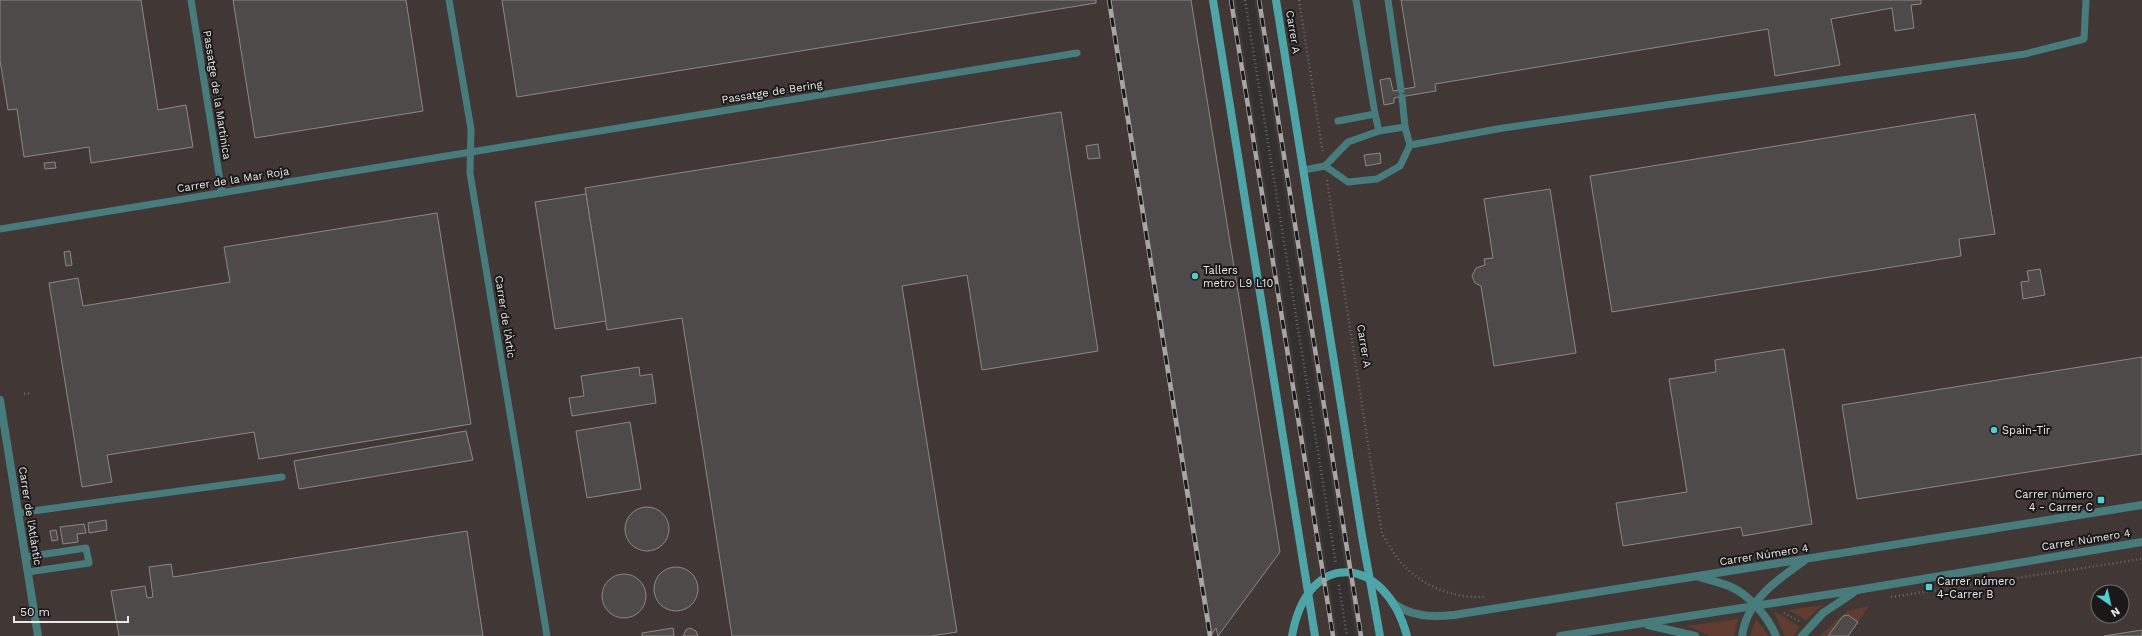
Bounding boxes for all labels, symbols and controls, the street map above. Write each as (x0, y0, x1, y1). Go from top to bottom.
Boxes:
street label: Carrer A (1283, 9, 1303, 55)
street label: Passatge de la Martinica (200, 30, 234, 160)
street label: Passatge de Bering (721, 78, 823, 106)
street label: Carrer de la Mar Roja (176, 165, 290, 195)
place label: Tallers metro L9 L10 (1203, 264, 1273, 290)
marker: Tallers metro L9 L10 (1190, 271, 1200, 281)
street label: Carrer de l'Àrtic (492, 275, 519, 359)
street label: Carrer A (1354, 323, 1374, 369)
place label: Spain-Tir (2002, 424, 2051, 437)
marker: Spain-Tir (1989, 425, 1999, 435)
street label: Carrer de l'Atlàntic (16, 466, 44, 566)
place label: Carrer número 4 - Carrer C (2015, 488, 2093, 514)
marker: Carrer número 4 - Carrer C (2096, 495, 2106, 505)
street label: Carrer Número 4 (2041, 527, 2132, 553)
street label: Carrer Número 4 (1719, 542, 1810, 568)
place label: Carrer número 4-Carrer B (1937, 575, 2015, 601)
marker: Carrer número 4-Carrer B (1924, 582, 1934, 592)
north arrow (2090, 584, 2130, 624)
scale bar (14, 598, 128, 624)
text: N (2108, 604, 2122, 620)
text: 50 m (20, 605, 50, 619)

